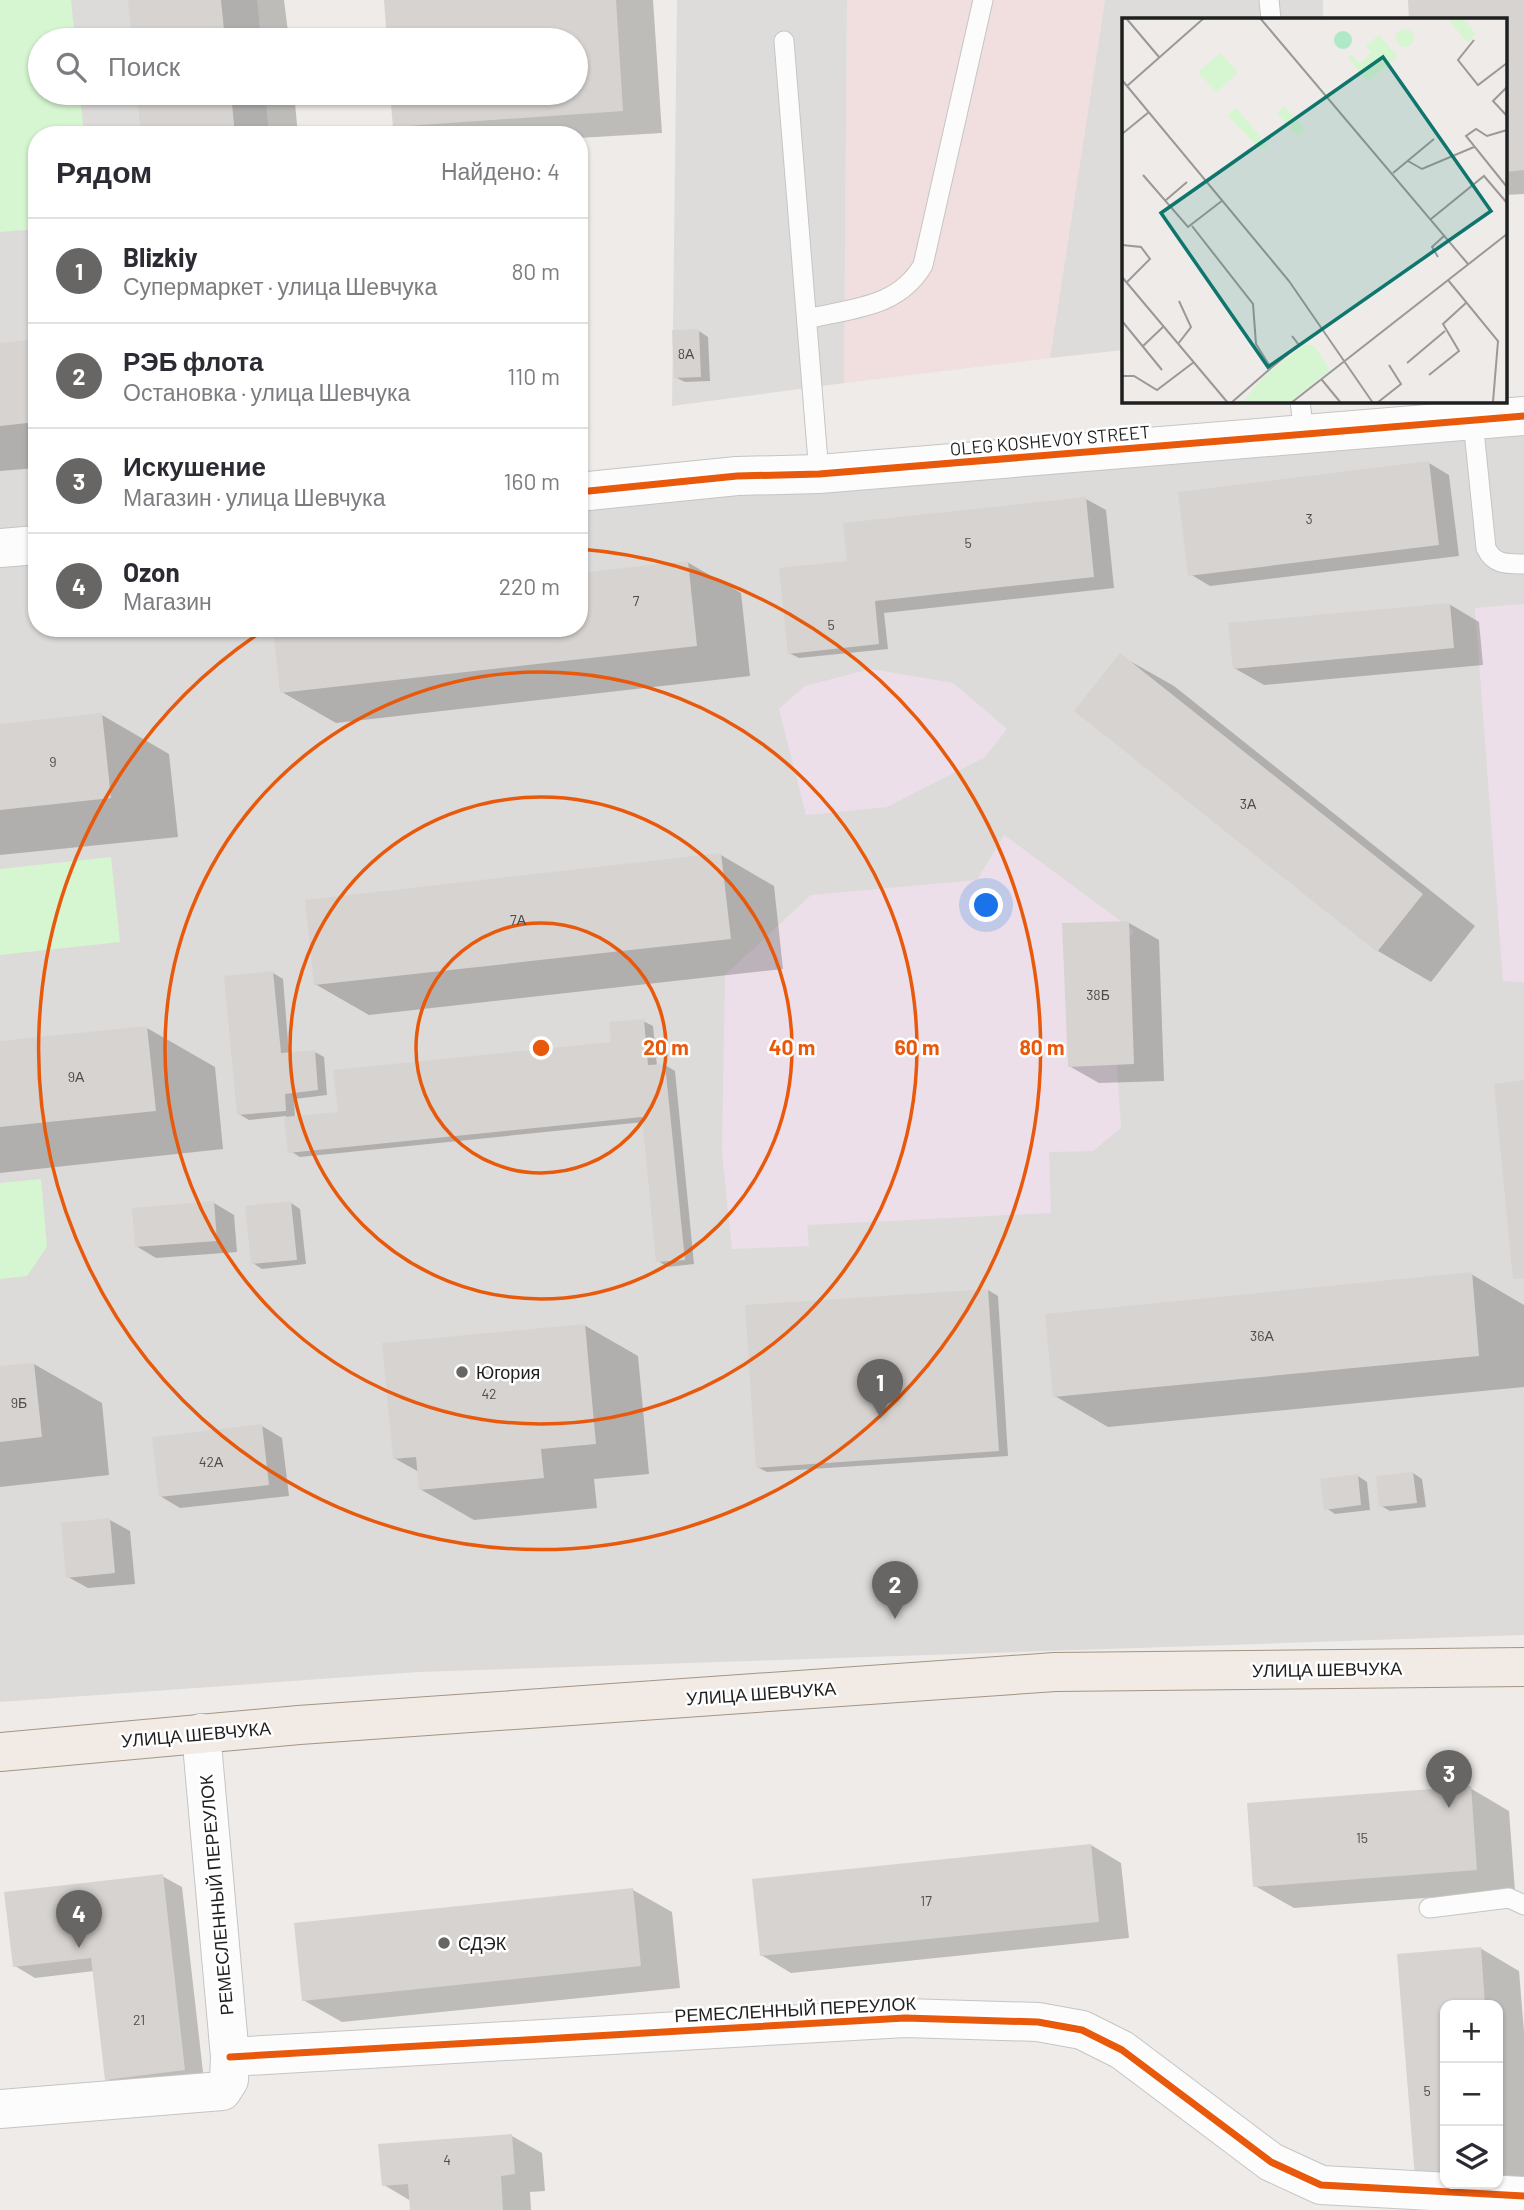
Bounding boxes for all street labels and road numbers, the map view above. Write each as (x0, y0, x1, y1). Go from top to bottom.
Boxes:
street label: OLEG KOSHEVOY STREET (949, 420, 1151, 460)
street label: УЛИЦА ШЕВЧУКА (1252, 1657, 1402, 1681)
street label: УЛИЦА ШЕВЧУКА (685, 1677, 837, 1709)
street label: УЛИЦА ШЕВЧУКА (120, 1716, 272, 1752)
street label: РЕМЕСЛЕННЫЙ ПЕРЕУЛОК (194, 1773, 237, 2016)
street label: РЕМЕСЛЕННЫЙ ПЕРЕУЛОК (674, 1992, 917, 2026)

